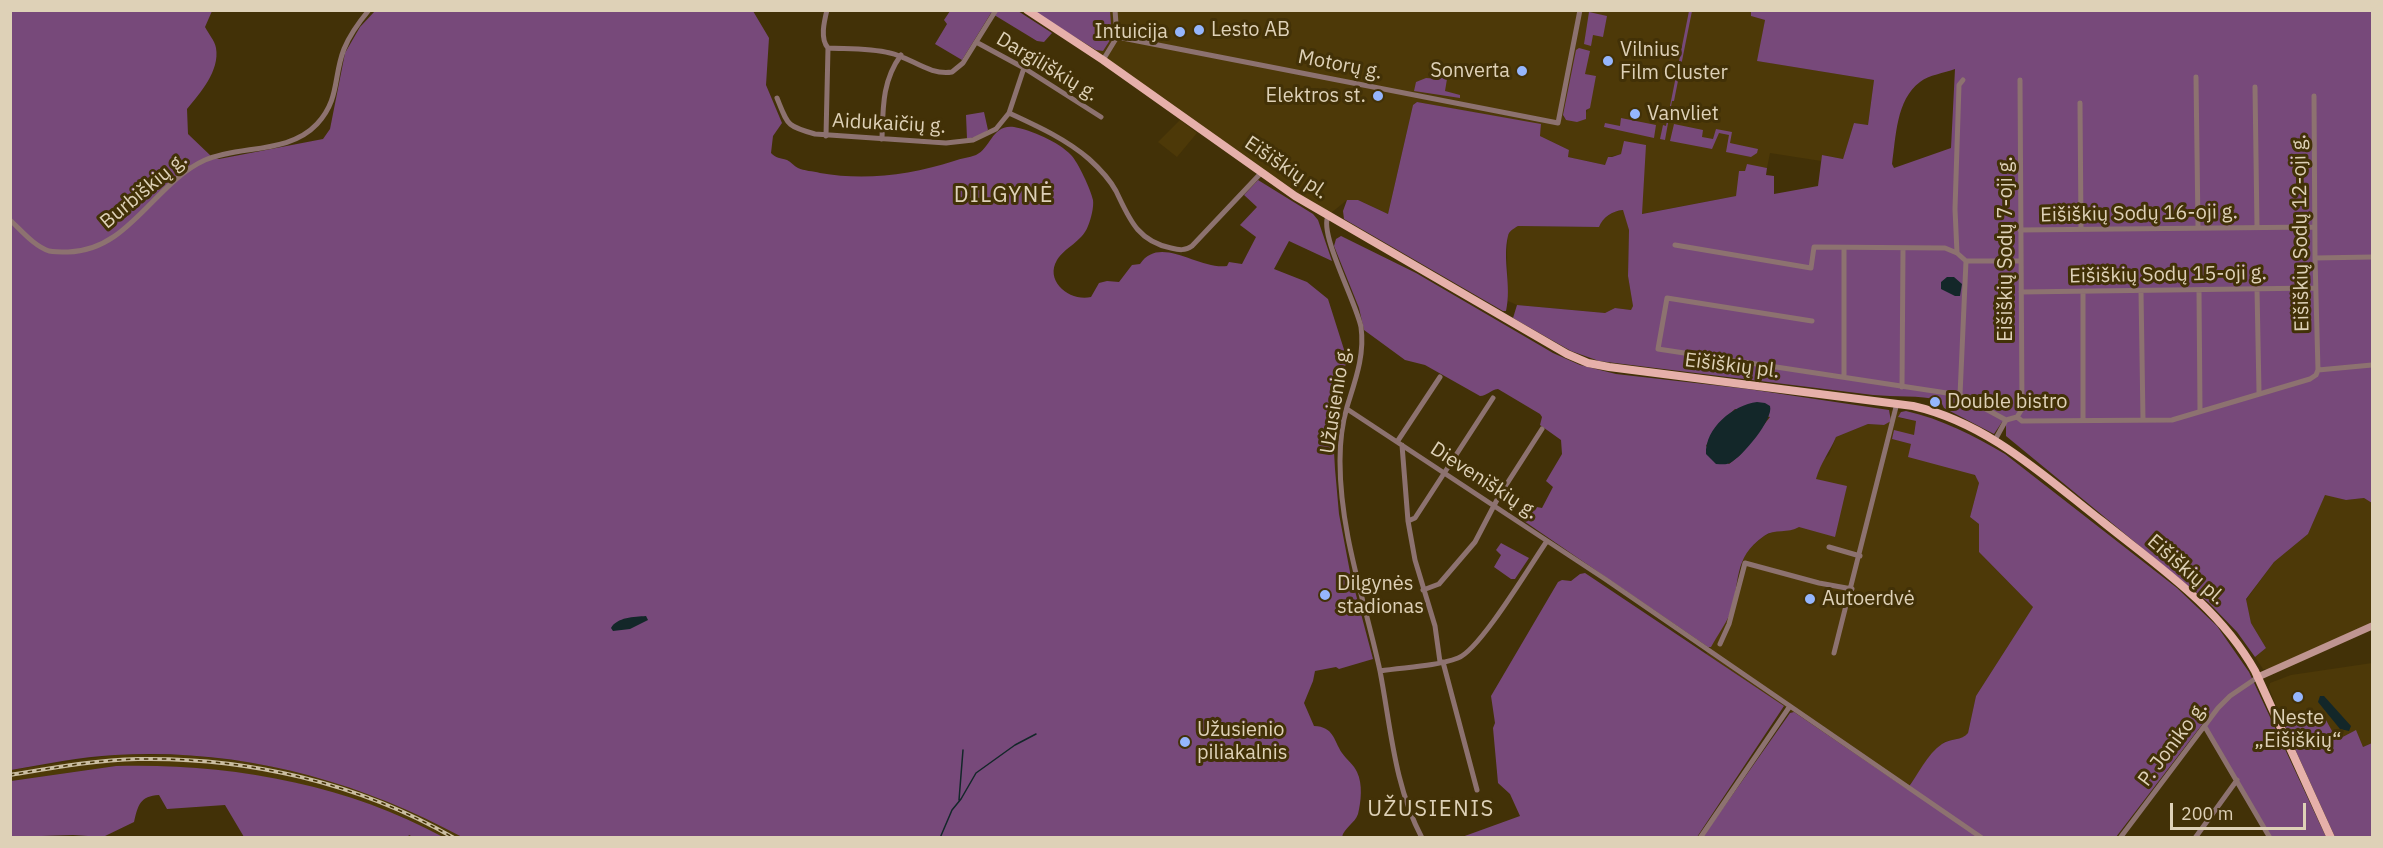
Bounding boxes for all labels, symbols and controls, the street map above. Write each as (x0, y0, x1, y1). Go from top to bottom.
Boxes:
place label: Lesto AB (1211, 18, 1290, 42)
place label: Intuicija (1095, 20, 1168, 44)
marker: Lesto AB (1192, 23, 1206, 37)
marker: Intuicija (1173, 25, 1187, 39)
street label: Dargiliškių g. (992, 27, 1102, 107)
place label: Vilnius Film Cluster (1620, 38, 1728, 85)
street label: Motorų g. (1296, 45, 1384, 85)
marker: Vilnius Film Cluster (1601, 54, 1615, 68)
place label: Sonverta (1430, 59, 1510, 83)
marker: Sonverta (1515, 64, 1529, 78)
place label: Elektros st. (1266, 84, 1366, 108)
marker: Elektros st. (1371, 89, 1385, 103)
place label: Vanvliet (1647, 102, 1719, 126)
marker: Vanvliet (1628, 107, 1642, 121)
street label: Aidukaičių g. (831, 109, 947, 139)
street label: Eišiškių pl. (1240, 131, 1332, 205)
street label: Eišiškių Sodų 12-oji g. (2287, 134, 2315, 332)
street label: Burbiškių g. (96, 148, 192, 234)
street label: Eišiškių Sodų 7-oji g. (1994, 156, 2018, 342)
district label: DILGYNĖ (954, 183, 1054, 209)
street label: Eišiškių Sodų 16-oji g. (2040, 200, 2238, 228)
street label: Eišiškių Sodų 15-oji g. (2069, 261, 2267, 289)
street label: Užusienio g. (1316, 345, 1356, 455)
street label: Eišiškių pl. (1683, 348, 1781, 384)
place label: Double bistro (1947, 390, 2067, 414)
marker: Double bistro (1928, 395, 1942, 409)
street label: Dieveniškių g. (1426, 437, 1542, 525)
street label: Eišiškių pl. (2142, 530, 2230, 610)
place label: Dilgynės stadionas (1337, 572, 1424, 619)
place label: Autoerdvė (1822, 587, 1915, 611)
marker: Dilgynės stadionas (1318, 588, 1332, 602)
marker: Autoerdvė (1803, 592, 1817, 606)
marker: Neste „Eišiškių“ (2291, 690, 2305, 704)
street label: P. Joniko g. (2133, 697, 2213, 791)
place label: Neste „Eišiškių“ (2254, 706, 2342, 753)
place label: Užusienio piliakalnis (1197, 718, 1287, 765)
marker: Užusienio piliakalnis (1178, 735, 1192, 749)
scale bar (2173, 791, 2310, 829)
district label: UŽUSIENIS (1367, 797, 1495, 823)
text: 200 m (2181, 802, 2233, 825)

